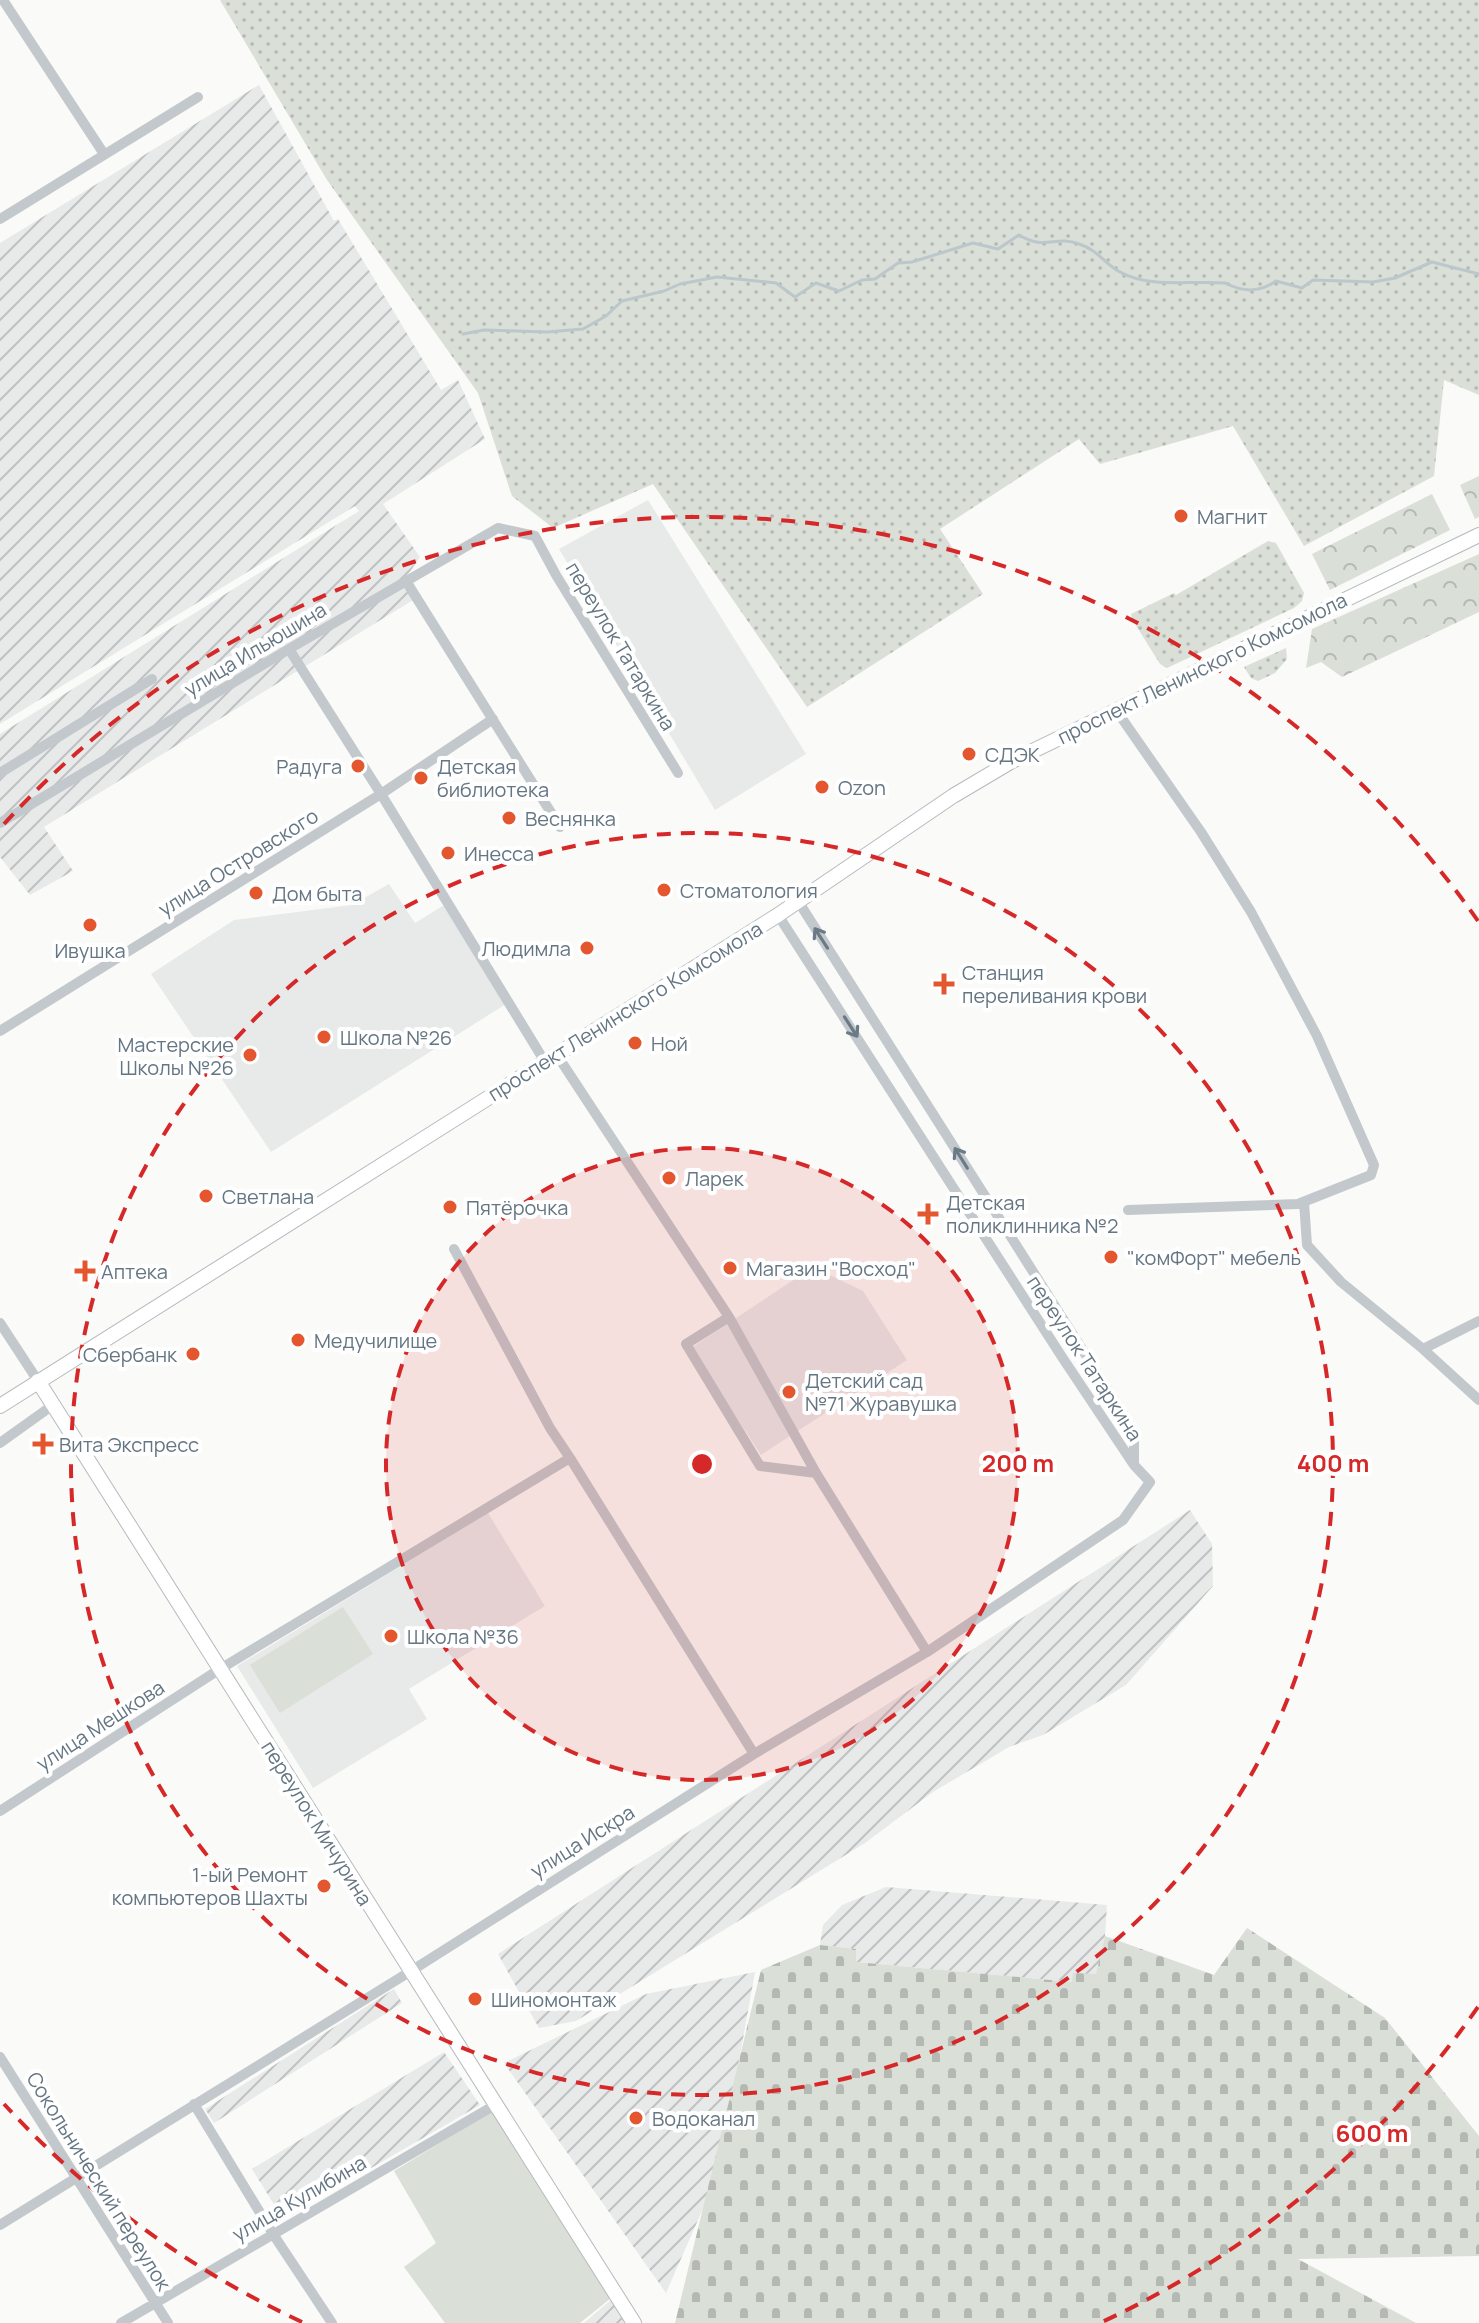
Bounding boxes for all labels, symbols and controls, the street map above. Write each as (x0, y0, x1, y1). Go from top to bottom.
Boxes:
place label: Магнит (1197, 503, 1268, 530)
marker: Магнит (1172, 507, 1190, 525)
street label: переулок Татаркина (560, 557, 682, 735)
street label: проспект Ленинского Комсомола (1053, 586, 1351, 750)
street label: улица Ильюшина (179, 596, 331, 702)
place label: СДЭК (985, 741, 1040, 768)
marker: СДЭК (960, 745, 978, 763)
place label: Радуга (276, 753, 342, 780)
place label: Детская библиотека (437, 753, 549, 803)
marker: Радуга (349, 757, 367, 775)
marker: Детская библиотека (412, 769, 430, 787)
place label: Ozon (838, 774, 886, 801)
marker: Ozon (813, 778, 831, 796)
street label: улица Островского (153, 802, 323, 922)
place label: Веснянка (525, 805, 616, 832)
marker: Веснянка (500, 809, 518, 827)
place label: Инесса (464, 840, 534, 867)
marker: Инесса (439, 844, 457, 862)
place label: Стоматология (680, 877, 818, 904)
place label: Дом быта (272, 880, 362, 907)
marker: Стоматология (655, 881, 673, 899)
marker: Дом быта (247, 884, 265, 902)
street label: проспект Ленинского Комсомола (483, 915, 767, 1107)
marker: Ивушка (81, 916, 99, 934)
one-way arrow (813, 928, 830, 950)
place label: Людимла (481, 935, 571, 962)
place label: Ивушка (54, 937, 126, 964)
marker: Людимла (578, 939, 596, 957)
place label: Станция переливания крови (962, 959, 1147, 1009)
marker: Станция переливания крови (933, 973, 955, 995)
one-way arrow (843, 1015, 859, 1038)
place label: Школа №26 (340, 1024, 452, 1051)
marker: Школа №26 (315, 1028, 333, 1046)
place label: Ной (651, 1030, 688, 1057)
place label: Мастерские Школы №26 (118, 1031, 234, 1081)
marker: Ной (626, 1034, 644, 1052)
marker: Мастерские Школы №26 (241, 1046, 259, 1064)
one-way arrow (952, 1147, 968, 1170)
place label: Ларек (685, 1165, 745, 1192)
marker: Ларек (660, 1169, 678, 1187)
place label: Светлана (222, 1183, 314, 1210)
marker: Светлана (197, 1187, 215, 1205)
place label: Детская поликлинника №2 (946, 1189, 1118, 1239)
place label: Пятёрочка (466, 1194, 568, 1221)
marker: Пятёрочка (441, 1198, 459, 1216)
marker: Детская поликлинника №2 (917, 1203, 939, 1225)
place label: "комФорт" мебель (1127, 1244, 1301, 1271)
marker: "комФорт" мебель (1102, 1248, 1120, 1266)
place label: Магазин "Восход" (746, 1255, 916, 1282)
place label: Аптека (101, 1258, 168, 1285)
marker: Магазин "Восход" (721, 1259, 739, 1277)
marker: Аптека (76, 1262, 94, 1280)
street label: переулок Татаркина (1021, 1270, 1149, 1446)
place label: Медучилище (314, 1327, 437, 1354)
marker: Медучилище (289, 1331, 307, 1349)
place label: Сбербанк (83, 1341, 178, 1368)
marker: Сбербанк (184, 1345, 202, 1363)
place label: Детский сад №71 Журавушка (805, 1367, 957, 1417)
marker: Детский сад №71 Журавушка (780, 1383, 798, 1401)
place label: Вита Экспресс (59, 1431, 199, 1458)
marker: Вита Экспресс (34, 1435, 52, 1453)
text: 200 m (982, 1446, 1054, 1479)
text: 400 m (1297, 1446, 1369, 1479)
centre of rings (688, 1450, 716, 1478)
place label: Школа №36 (407, 1623, 519, 1650)
marker: Школа №36 (382, 1627, 400, 1645)
street label: улица Мешкова (31, 1673, 169, 1777)
street label: переулок Мичурина (255, 1735, 379, 1911)
street label: улица Искра (525, 1798, 639, 1884)
place label: 1-ый Ремонт компьютеров Шахты (112, 1861, 308, 1911)
marker: 1-ый Ремонт компьютеров Шахты (315, 1877, 333, 1895)
place label: Шиномонтаж (491, 1986, 616, 2013)
marker: Шиномонтаж (466, 1990, 484, 2008)
street label: Сокольнический переулок (21, 2067, 178, 2296)
place label: Водоканал (652, 2105, 755, 2132)
marker: Водоканал (627, 2109, 645, 2127)
text: 600 m (1336, 2116, 1408, 2149)
street label: улица Кулибина (227, 2149, 371, 2247)

